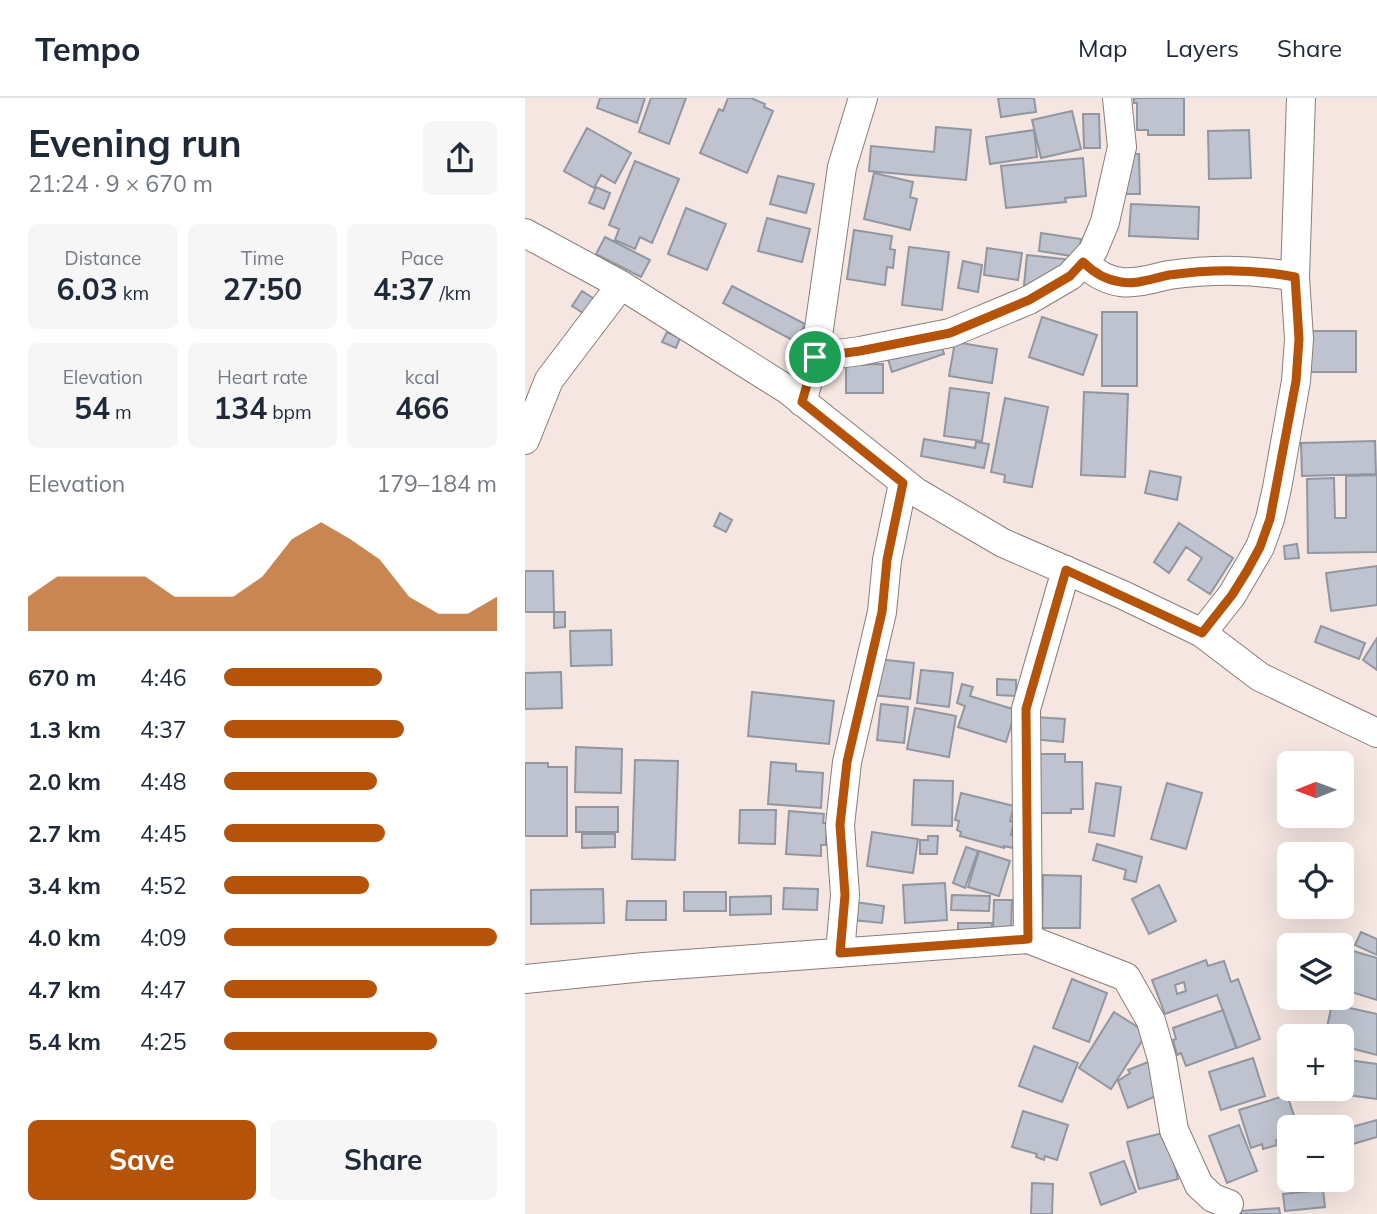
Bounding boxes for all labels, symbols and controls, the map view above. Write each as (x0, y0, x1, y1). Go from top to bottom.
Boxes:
text: Tempo (35, 28, 141, 69)
text: Map (1078, 33, 1127, 63)
text: Layers (1165, 33, 1239, 63)
text: Share (1277, 33, 1342, 63)
text: Evening run (28, 119, 242, 167)
button: share (423, 121, 497, 195)
text: 21:24 · 9 × 670 m (28, 169, 213, 198)
text: Distance (64, 246, 141, 270)
text: Time (241, 246, 284, 270)
text: Pace (401, 246, 444, 270)
text: 6.03 (56, 270, 118, 308)
text: 27:50 (223, 270, 302, 308)
text: 4:37 (373, 270, 434, 308)
text: km (118, 281, 149, 305)
text: /km (434, 281, 471, 305)
pin (785, 327, 845, 387)
icon: arrive (796, 338, 834, 376)
text: Elevation (63, 365, 143, 389)
text: Heart rate (217, 365, 308, 389)
text: kcal (405, 365, 440, 389)
text: 54 (74, 389, 110, 427)
text: 134 (213, 389, 267, 427)
text: 466 (395, 389, 449, 427)
text: m (110, 400, 132, 424)
text: bpm (267, 400, 312, 424)
text: Elevation (28, 469, 125, 498)
text: 179–184 m (376, 469, 497, 498)
text: 670 m (28, 663, 96, 692)
text: 4:46 (140, 663, 187, 692)
text: 1.3 km (28, 715, 101, 744)
text: 4:37 (140, 715, 187, 744)
north arrow (1277, 751, 1355, 828)
map controls (1277, 751, 1354, 1192)
text: 2.0 km (28, 767, 101, 796)
text: 4:48 (140, 767, 187, 796)
text: 2.7 km (28, 819, 101, 848)
text: 4:45 (140, 819, 187, 848)
button: locate (1277, 842, 1354, 919)
text: 3.4 km (28, 871, 101, 900)
text: 4:52 (140, 871, 187, 900)
text: 4.0 km (28, 923, 101, 952)
text: 4:09 (140, 923, 187, 952)
button: layers (1277, 933, 1354, 1010)
text: 4.7 km (28, 975, 101, 1004)
text: 4:47 (140, 975, 187, 1004)
button: + (1277, 1024, 1354, 1101)
text: 5.4 km (28, 1027, 101, 1056)
text: 4:25 (140, 1027, 187, 1056)
button: − (1277, 1115, 1354, 1192)
button: Save (28, 1120, 256, 1200)
button: Share (270, 1120, 497, 1200)

